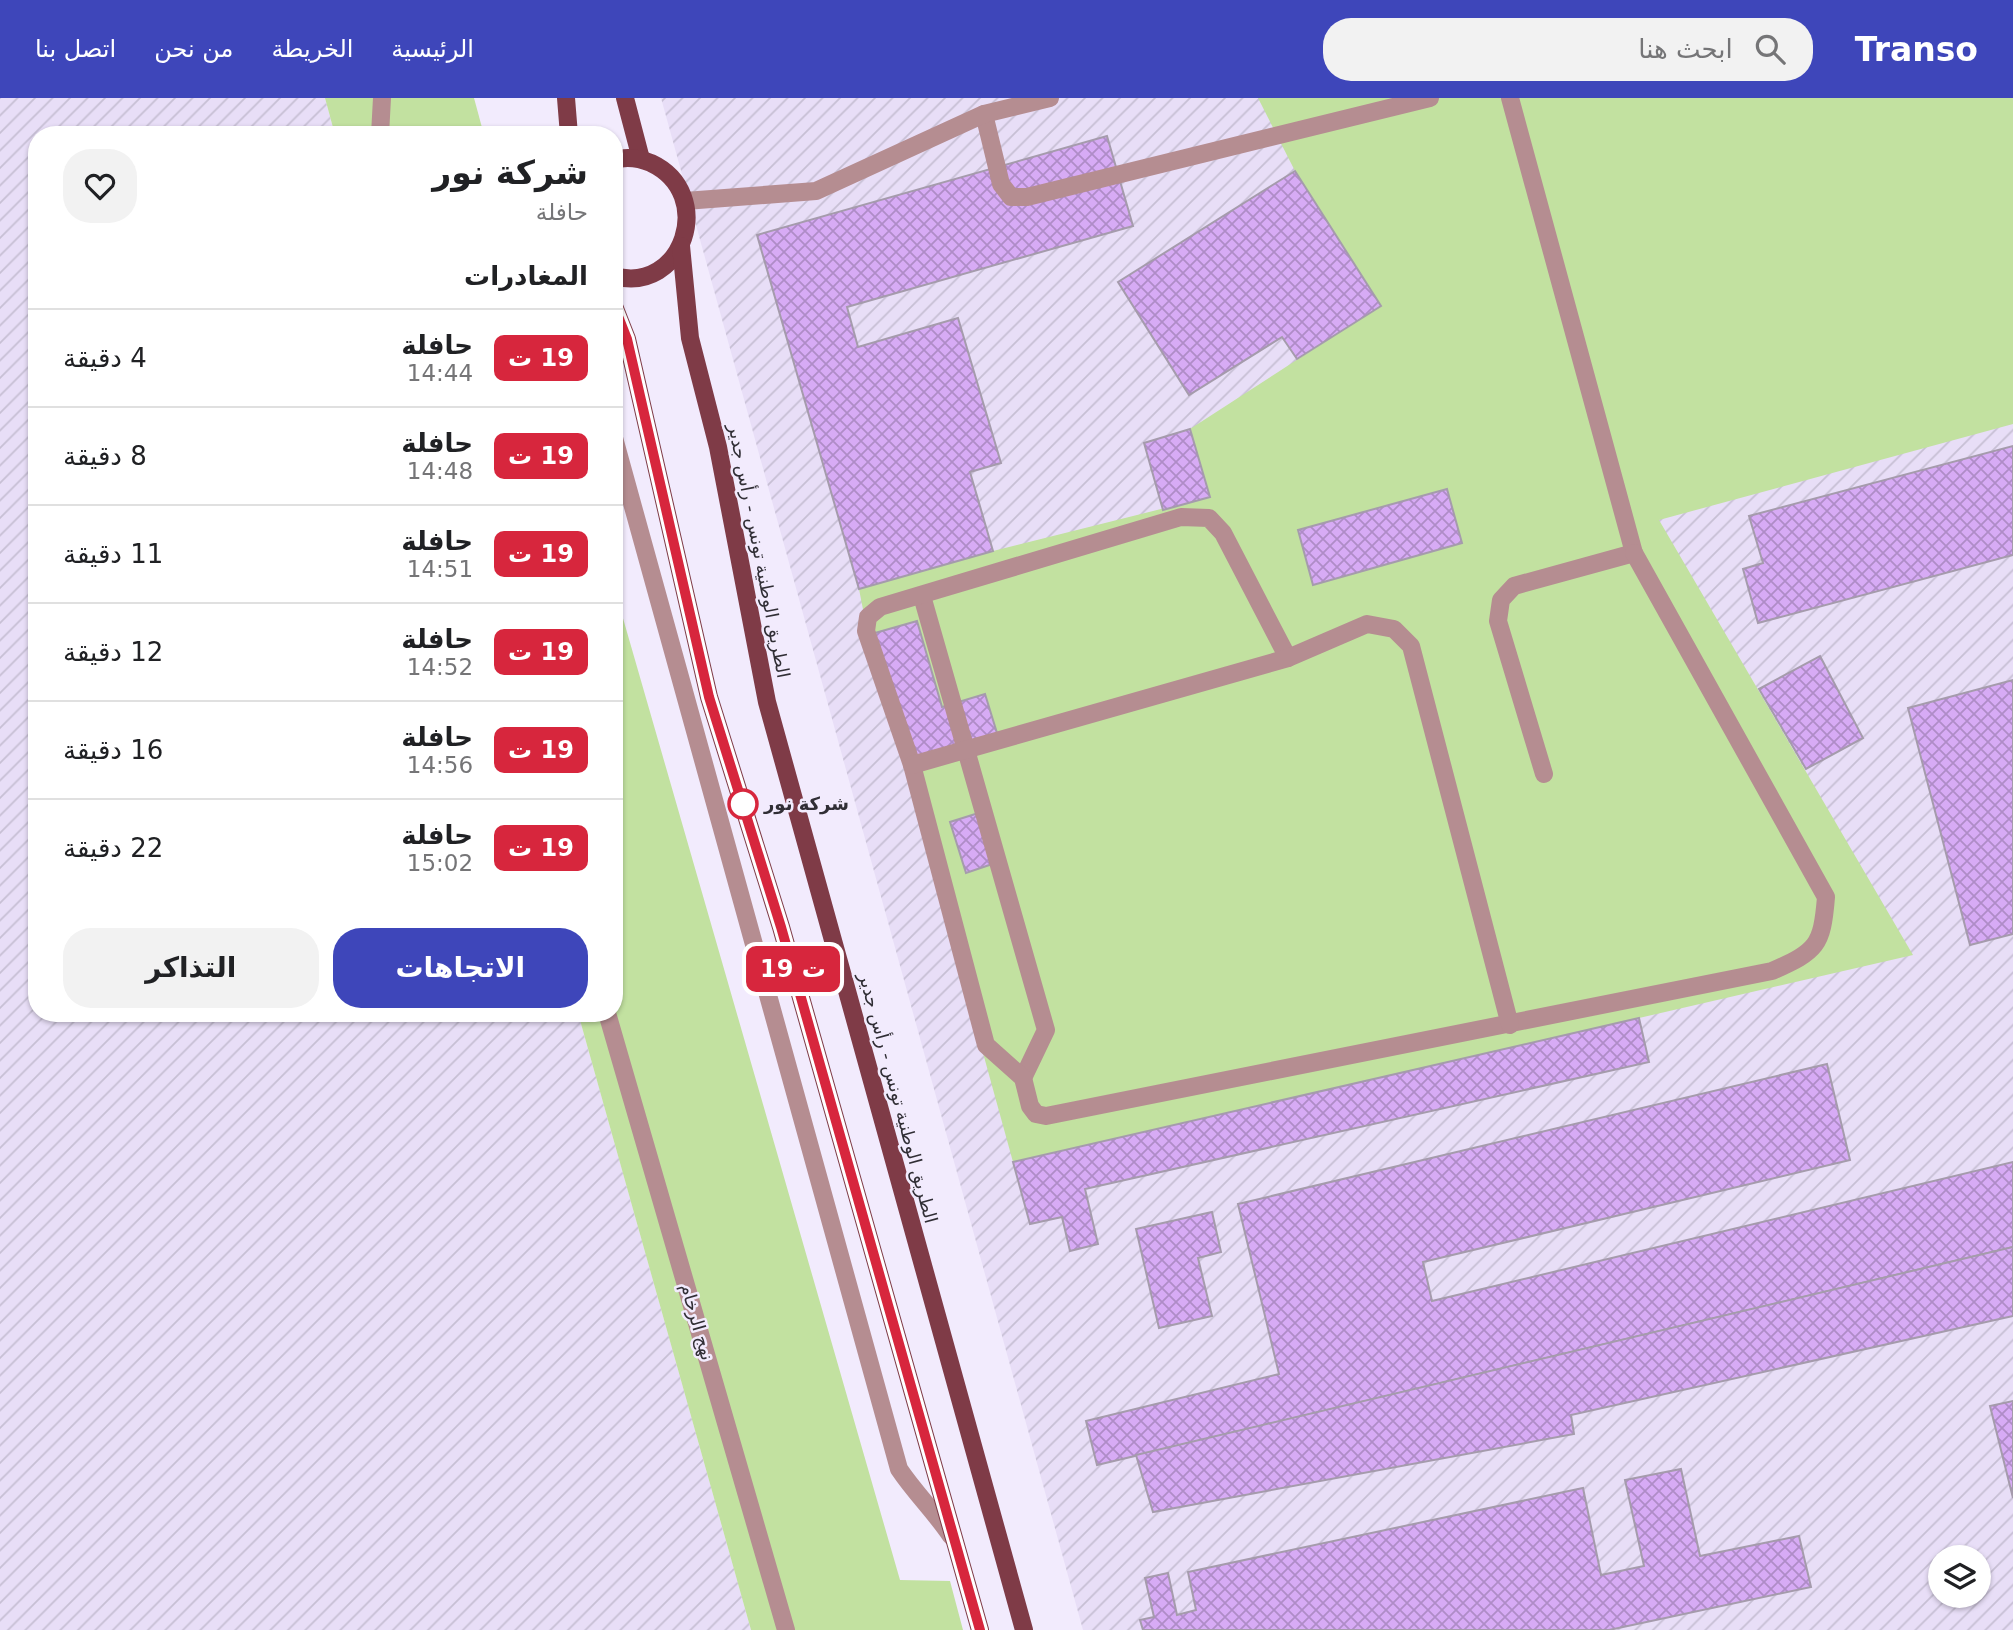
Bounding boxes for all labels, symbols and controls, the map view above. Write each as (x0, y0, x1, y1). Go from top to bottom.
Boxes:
search box (1323, 18, 1813, 81)
icon: search (1751, 30, 1789, 68)
text: Transo (1855, 30, 1978, 69)
text: ابحث هنا (1638, 34, 1733, 64)
text: اتصل بنا (35, 35, 116, 63)
text: من نحن (154, 35, 233, 63)
text: الخريطة (271, 35, 353, 63)
text: الرئيسية (391, 35, 474, 63)
button: heart (63, 149, 137, 223)
text: شركة نور (432, 153, 588, 192)
text: حافلة (536, 199, 588, 225)
text: المغادرات (464, 261, 588, 291)
text: حافلة (401, 330, 473, 360)
text: 4 دقيقة (63, 343, 147, 373)
text: 19 ت (508, 344, 574, 372)
text: 14:44 (407, 360, 473, 386)
street label: الطريق الوطنية تونس - رأس جدير (723, 421, 795, 680)
text: حافلة (401, 428, 473, 458)
text: 8 دقيقة (63, 441, 147, 471)
text: 19 ت (508, 442, 574, 470)
text: 14:48 (407, 458, 473, 484)
text: حافلة (401, 526, 473, 556)
text: 11 دقيقة (63, 539, 163, 569)
text: 19 ت (508, 540, 574, 568)
text: 14:51 (407, 556, 473, 582)
text: حافلة (401, 624, 473, 654)
text: 12 دقيقة (63, 637, 163, 667)
text: 19 ت (508, 638, 574, 666)
text: 14:52 (407, 654, 473, 680)
text: حافلة (401, 722, 473, 752)
text: 16 دقيقة (63, 735, 163, 765)
text: 19 ت (508, 736, 574, 764)
text: 14:56 (407, 752, 473, 778)
marker: شركة نور (728, 789, 758, 819)
place label: شركة نور (763, 793, 849, 815)
text: حافلة (401, 820, 473, 850)
text: 22 دقيقة (63, 833, 163, 863)
text: 19 ت (508, 834, 574, 862)
text: 15:02 (407, 850, 473, 876)
button: التذاكر (63, 928, 319, 1008)
button: الاتجاهات (333, 928, 588, 1008)
line badge: 19 ت (744, 946, 842, 992)
text: 19 ت (760, 955, 826, 983)
street label: الطريق الوطنية تونس - رأس جدير (854, 969, 943, 1226)
street label: نهج الرخام (676, 1281, 718, 1363)
map controls (1928, 1545, 1991, 1608)
button: layers (1928, 1545, 1991, 1608)

